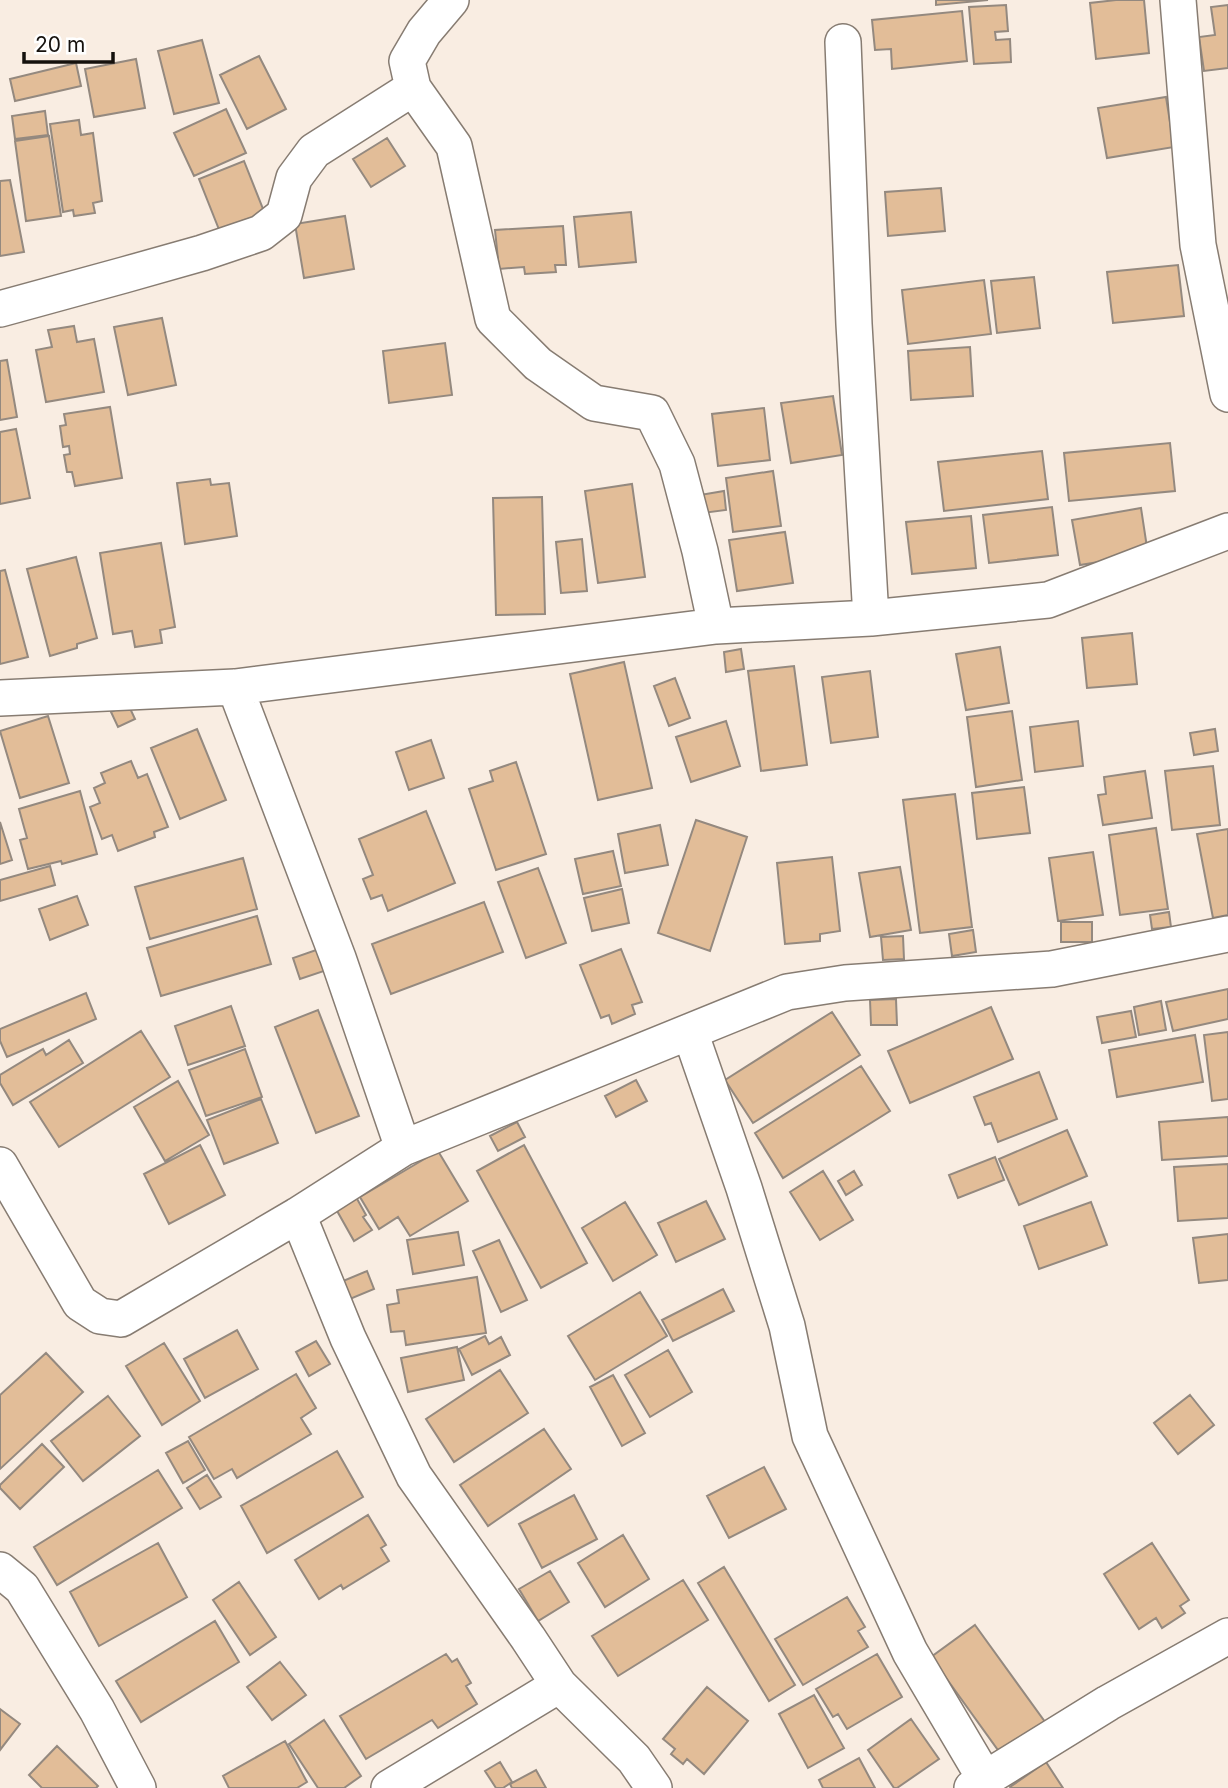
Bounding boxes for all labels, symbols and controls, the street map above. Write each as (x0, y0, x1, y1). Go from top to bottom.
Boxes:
scale bar (24, 21, 114, 65)
text: 20 m (35, 32, 85, 57)

